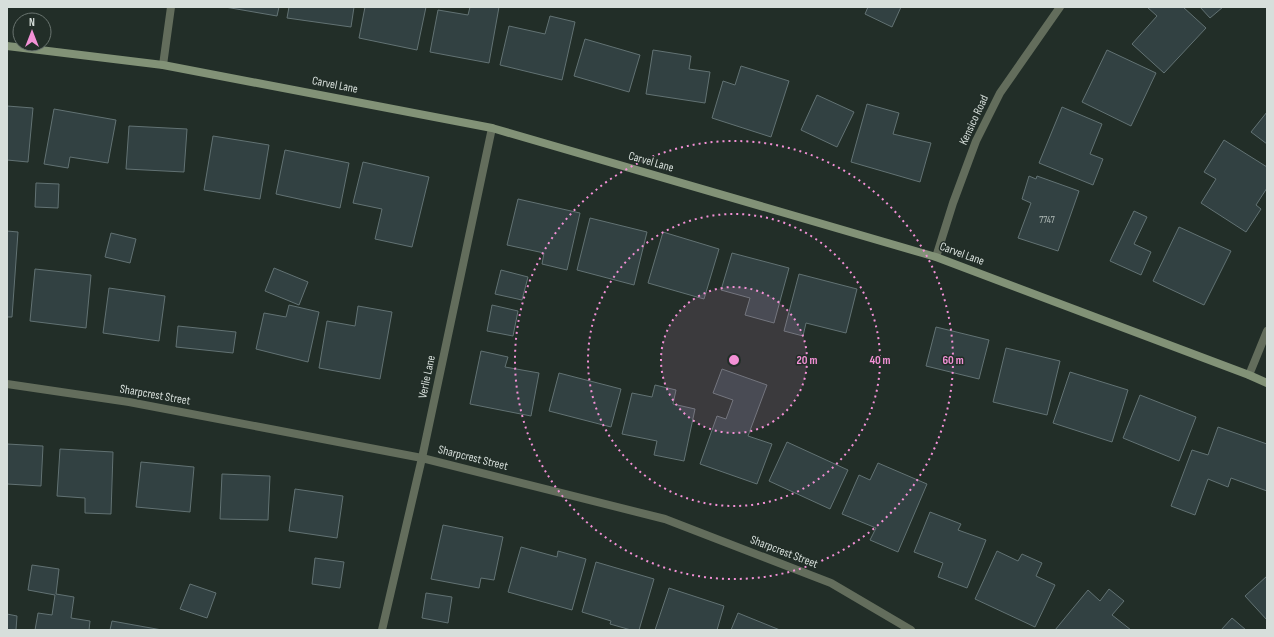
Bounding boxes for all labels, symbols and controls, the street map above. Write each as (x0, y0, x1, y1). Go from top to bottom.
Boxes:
north arrow (12, 12, 52, 52)
text: N (29, 16, 35, 29)
street label: Carvel Lane (311, 73, 359, 97)
street label: Kensico Road (956, 93, 992, 147)
street label: Carvel Lane (627, 148, 675, 176)
house number: 7747 (1039, 214, 1055, 226)
street label: Carvel Lane (938, 239, 986, 269)
centre of rings (727, 353, 741, 367)
text: 20 m (797, 353, 817, 368)
text: 40 m (869, 353, 891, 368)
text: 60 m (942, 353, 964, 368)
street label: Verlie Lane (415, 354, 439, 400)
street label: Sharpcrest Street (119, 381, 192, 409)
street label: Sharpcrest Street (437, 442, 510, 474)
street label: Sharpcrest Street (748, 532, 820, 572)

